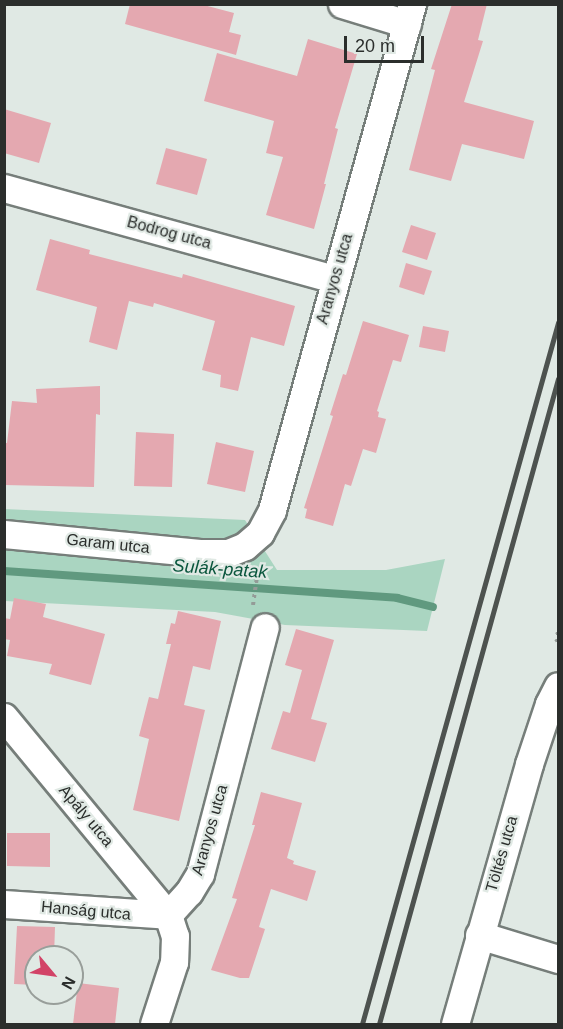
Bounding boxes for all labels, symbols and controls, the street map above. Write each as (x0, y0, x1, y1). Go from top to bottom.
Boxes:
scale bar (347, 24, 426, 62)
text: 20 m (355, 36, 395, 56)
street label: Bodrog utca (125, 213, 213, 253)
street label: Aranyos utca (313, 231, 357, 327)
street label: Garam utca (65, 530, 151, 558)
water label: Sulák-patak (172, 555, 268, 583)
street label: Apály utca (55, 781, 117, 851)
street label: Aranyos utca (188, 782, 232, 878)
street label: Töltés utca (482, 814, 522, 894)
street label: Hanság utca (40, 898, 132, 924)
north arrow (24, 945, 84, 1005)
text: N (58, 974, 79, 992)

